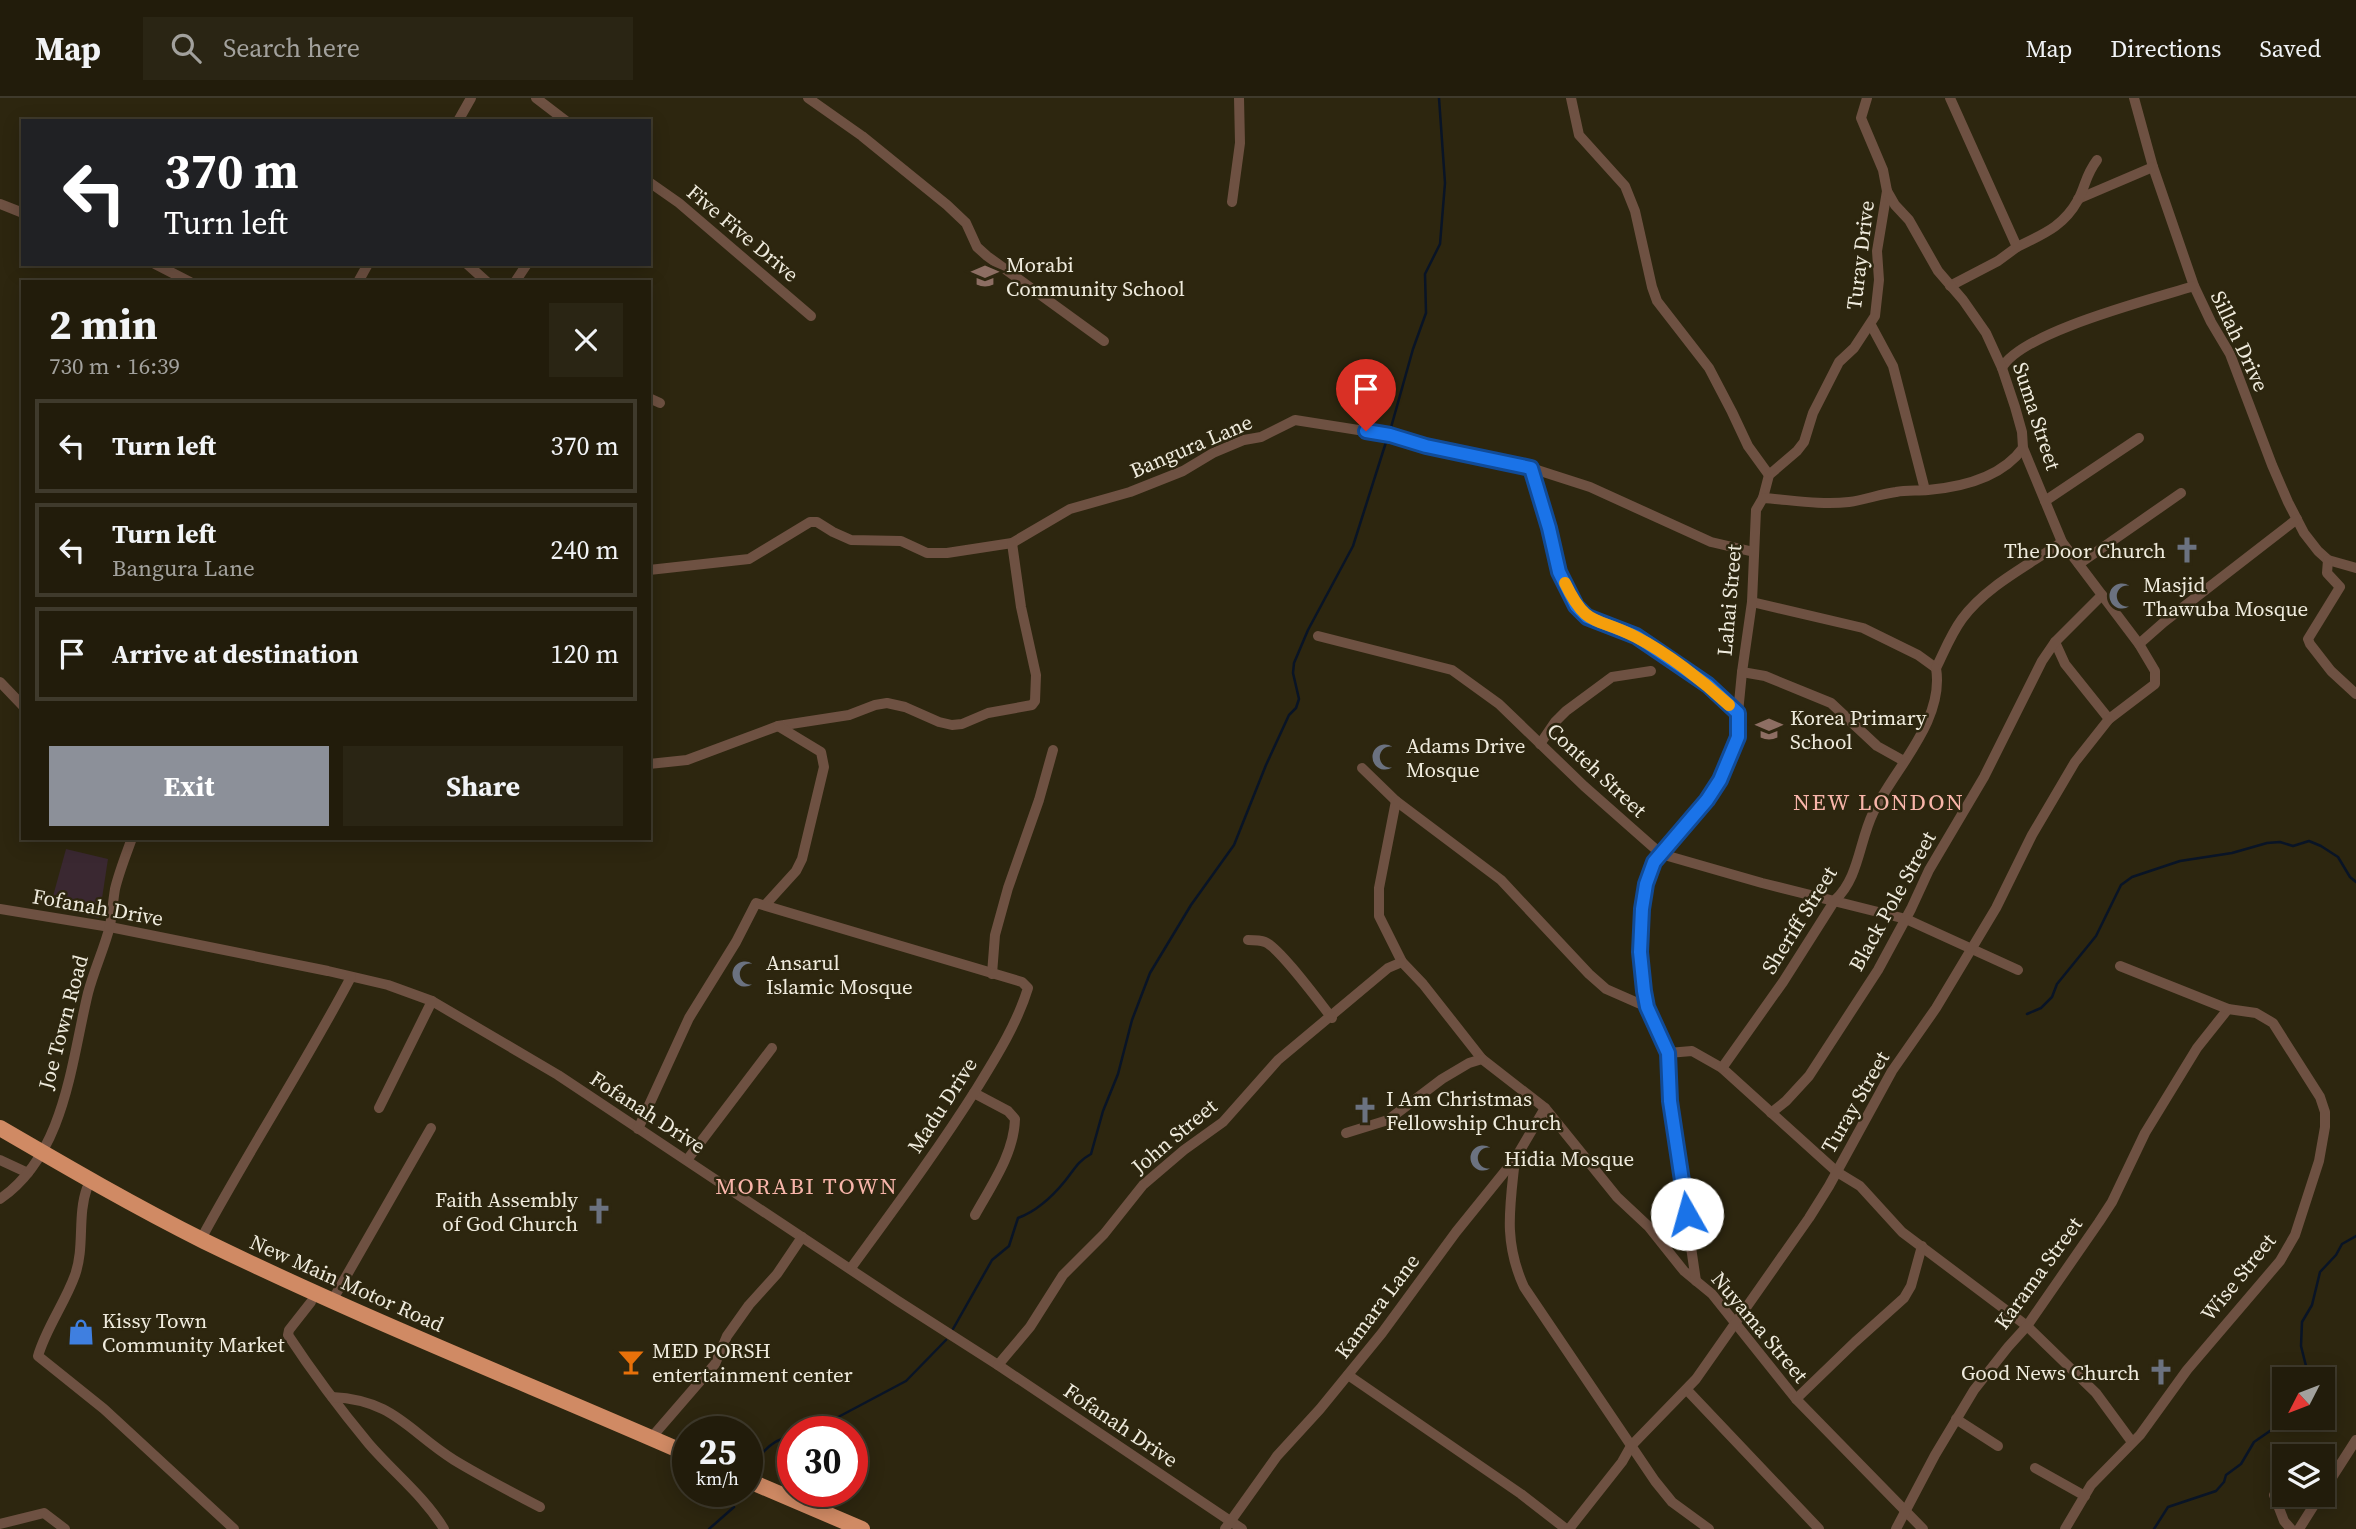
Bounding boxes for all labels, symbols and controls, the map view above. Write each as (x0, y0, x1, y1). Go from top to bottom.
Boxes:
search box (143, 17, 633, 80)
text: Map (35, 26, 101, 71)
icon: search (167, 29, 205, 67)
text: Search here (223, 30, 360, 66)
text: Map (2025, 32, 2072, 65)
text: Directions (2110, 32, 2221, 65)
text: Saved (2259, 32, 2321, 65)
text: 370 m (164, 137, 299, 204)
icon: left (49, 147, 140, 238)
street label: Five Five Drive (681, 178, 805, 288)
street label: Turay Drive (1839, 199, 1881, 311)
text: Turn left (164, 201, 288, 245)
place label: Morabi Community School (1006, 250, 1185, 303)
school or university icon: Morabi Community School (970, 261, 1000, 291)
street label: Sillah Drive (2204, 286, 2276, 396)
text: 2 min (49, 295, 158, 353)
button: close (549, 303, 623, 377)
text: 730 m · 16:39 (49, 350, 180, 382)
street label: Suma Street (2006, 358, 2068, 474)
pin (1336, 359, 1396, 431)
icon: arrive (1347, 370, 1385, 408)
street label: Bangura Lane (1125, 407, 1257, 485)
icon: left (53, 427, 91, 465)
text: Turn left (112, 428, 216, 464)
text: 370 m (551, 428, 619, 464)
text: Turn left (112, 516, 216, 552)
icon: left (53, 531, 91, 569)
text: 240 m (551, 532, 619, 568)
church icon: The Door Church (2172, 535, 2202, 565)
place label: The Door Church (2004, 536, 2166, 565)
street label: Lahai Street (1710, 543, 1748, 657)
text: Bangura Lane (112, 552, 255, 584)
place label: Masjid Thawuba Mosque (2143, 570, 2308, 623)
mosque icon: Masjid Thawuba Mosque (2107, 581, 2137, 611)
icon: arrive (53, 635, 91, 673)
text: Arrive at destination (112, 636, 359, 672)
text: 120 m (551, 636, 619, 672)
place label: Korea Primary School (1790, 703, 1927, 756)
school or university icon: Korea Primary School (1754, 714, 1784, 744)
street label: Conteh Street (1541, 716, 1653, 824)
place label: Adams Drive Mosque (1406, 731, 1525, 784)
mosque icon: Adams Drive Mosque (1370, 742, 1400, 772)
button: Exit (49, 746, 329, 826)
button: Share (343, 746, 623, 826)
district label: NEW LONDON (1793, 786, 1965, 818)
street label: Black Pole Street (1842, 826, 1942, 976)
street label: Sheriff Street (1754, 860, 1844, 979)
street label: Fofanah Drive (30, 881, 166, 933)
place label: Ansarul Islamic Mosque (766, 948, 913, 1001)
street label: Joe Town Road (31, 951, 95, 1093)
mosque icon: Ansarul Islamic Mosque (730, 959, 760, 989)
street label: Turay Street (1814, 1045, 1896, 1158)
street label: Madu Drive (900, 1052, 984, 1158)
street label: Fofanah Drive (585, 1064, 711, 1160)
place label: I Am Christmas Fellowship Church (1386, 1084, 1562, 1137)
street label: John Street (1124, 1092, 1223, 1181)
church icon: I Am Christmas Fellowship Church (1350, 1095, 1380, 1125)
mosque icon: Hidia Mosque (1468, 1143, 1498, 1173)
place label: Hidia Mosque (1504, 1144, 1634, 1173)
district label: MORABI TOWN (715, 1170, 899, 1202)
position arrow (1650, 1177, 1724, 1251)
place label: Faith Assembly of God Church (435, 1185, 578, 1238)
church icon: Faith Assembly of God Church (584, 1196, 614, 1226)
street label: Karama Street (1987, 1211, 2089, 1335)
street label: New Main Motor Road (246, 1227, 449, 1339)
street label: Wise Street (2194, 1227, 2282, 1327)
street label: Kamara Lane (1328, 1247, 1426, 1365)
street label: Nuyama Street (1705, 1265, 1815, 1389)
place label: Kissy Town Community Market (102, 1306, 285, 1359)
shop icon: Kissy Town Community Market (66, 1317, 96, 1347)
place label: MED PORSH entertainment center (652, 1336, 853, 1389)
bar icon: MED PORSH entertainment center (616, 1347, 646, 1377)
church icon: Good News Church (2146, 1357, 2176, 1387)
place label: Good News Church (1961, 1358, 2140, 1387)
north arrow (2272, 1367, 2334, 1430)
map controls (2272, 1367, 2335, 1507)
street label: Fofanah Drive (1058, 1376, 1184, 1474)
speed limit sign: 30 (777, 1416, 868, 1507)
text: 25 (699, 1428, 736, 1476)
button: layers (2272, 1444, 2335, 1507)
text: km/h (696, 1466, 739, 1491)

